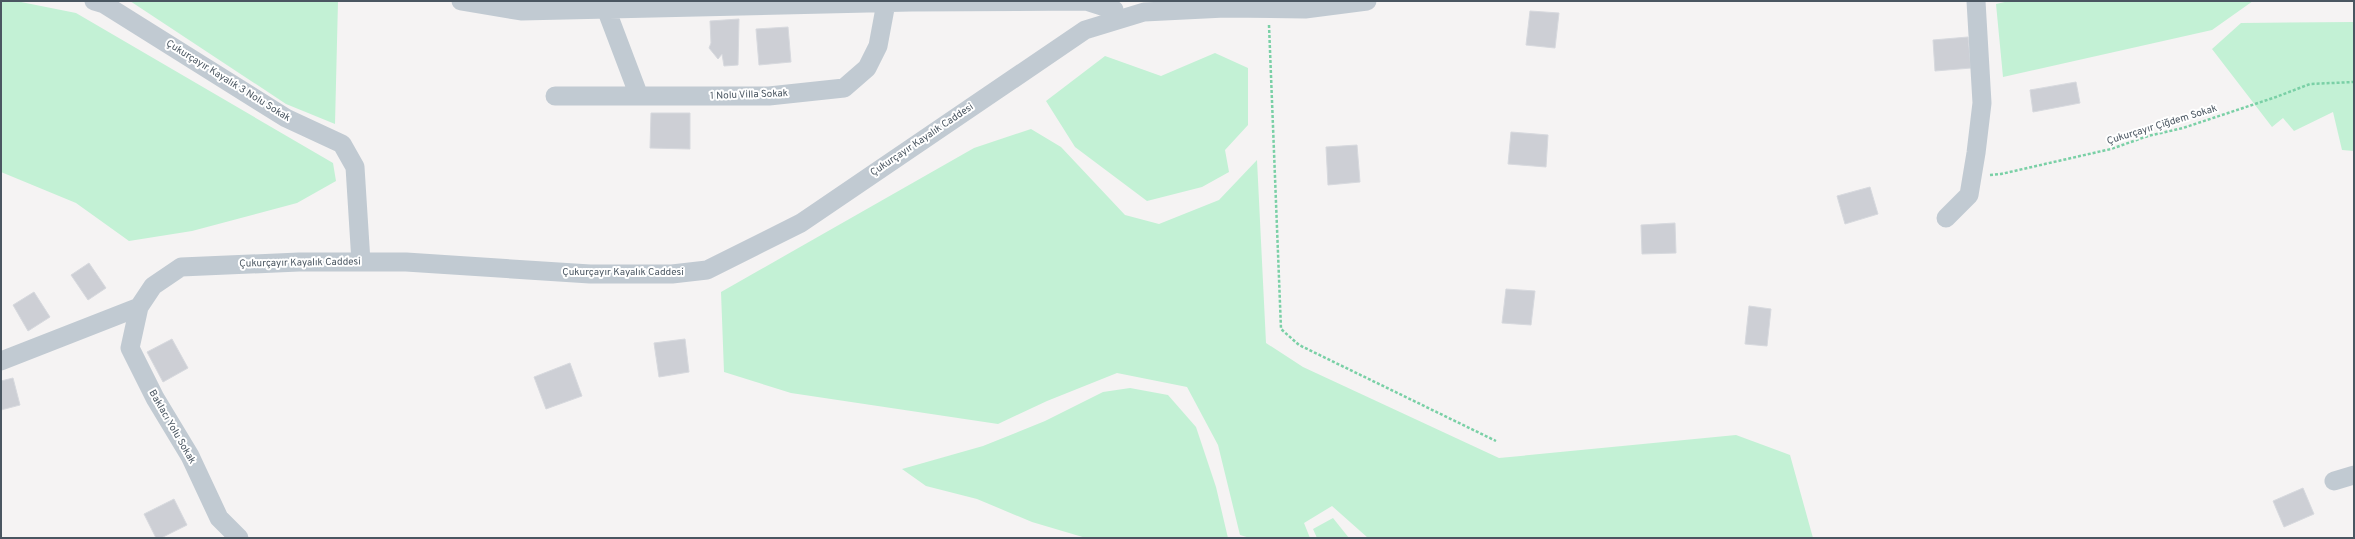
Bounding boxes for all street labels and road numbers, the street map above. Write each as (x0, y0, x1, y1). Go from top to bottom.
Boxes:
street label: Çukurçayır Kayalık 3 Nolu Sokak (163, 37, 293, 125)
street label: 1 Nolu Villa Sokak (710, 87, 788, 103)
street label: Çukurçayır Kayalık Caddesi (868, 101, 976, 179)
street label: Çukurçayır Çiğdem Sokak (2105, 102, 2219, 148)
street label: Çukurçayır Kayalık Caddesi (239, 255, 361, 271)
street label: Çukurçayır Kayalık Caddesi (562, 266, 684, 279)
street label: Baklacı Yolu Sokak (146, 388, 198, 466)

